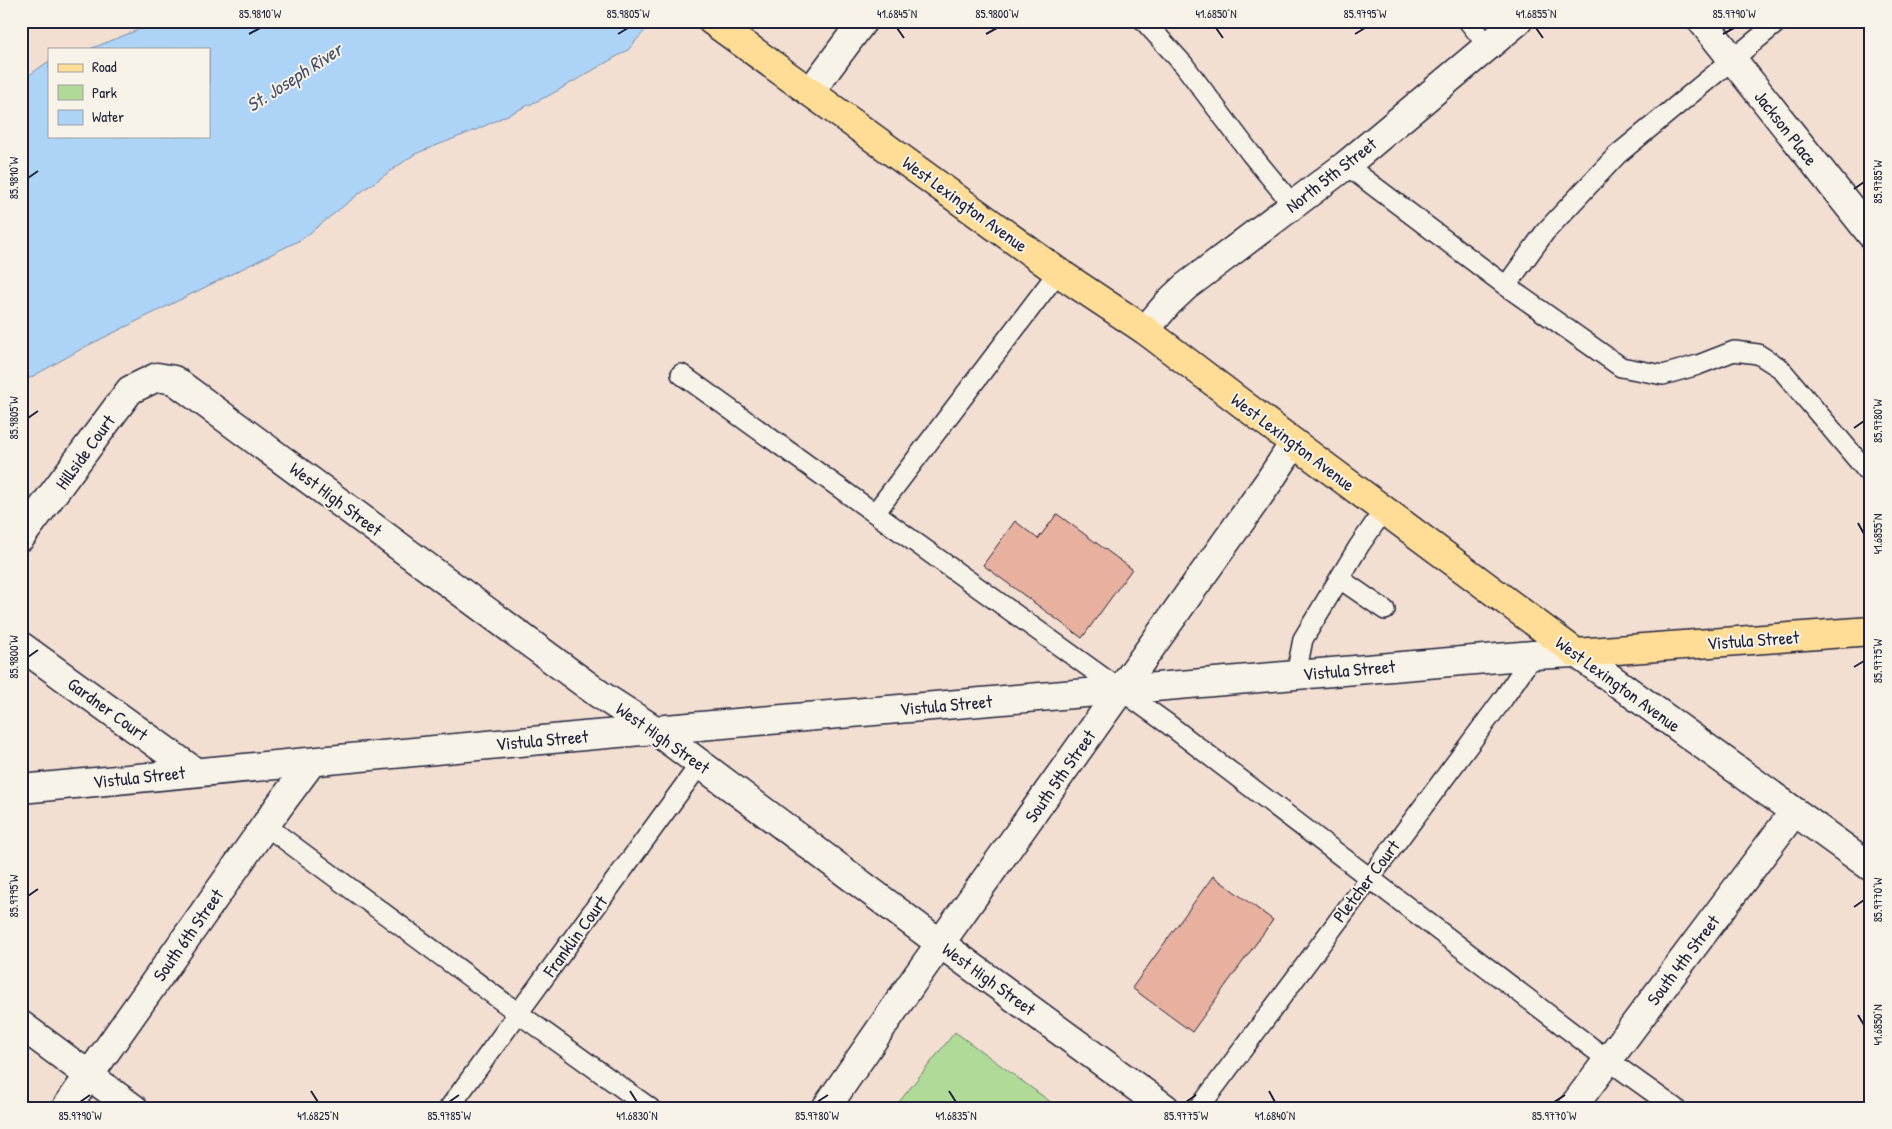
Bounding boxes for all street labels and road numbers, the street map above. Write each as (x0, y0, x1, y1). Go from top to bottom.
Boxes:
street label: Jackson Place (1749, 85, 1823, 171)
street label: North 5th Street (1280, 131, 1382, 218)
street label: West Lexington Avenue (897, 150, 1033, 258)
street label: West Lexington Avenue (1226, 387, 1360, 497)
street label: Hillside Court (49, 409, 121, 495)
street label: West High Street (285, 456, 388, 542)
street label: Vistula Street (1706, 624, 1801, 656)
street label: West Lexington Avenue (1550, 630, 1686, 738)
street label: Vistula Street (1302, 653, 1397, 686)
street label: Gardner Court (63, 671, 154, 747)
street label: Vistula Street (899, 688, 994, 721)
street label: West High Street (611, 696, 716, 780)
street label: Vistula Street (495, 723, 590, 756)
street label: South 5th Street (1019, 724, 1102, 827)
street label: Vistula Street (92, 760, 187, 794)
street label: Pletcher Court (1327, 834, 1406, 927)
street label: South 6th Street (147, 883, 230, 986)
street label: Franklin Court (536, 890, 613, 983)
street label: South 4th Street (1641, 909, 1726, 1010)
street label: West High Street (937, 937, 1041, 1022)

